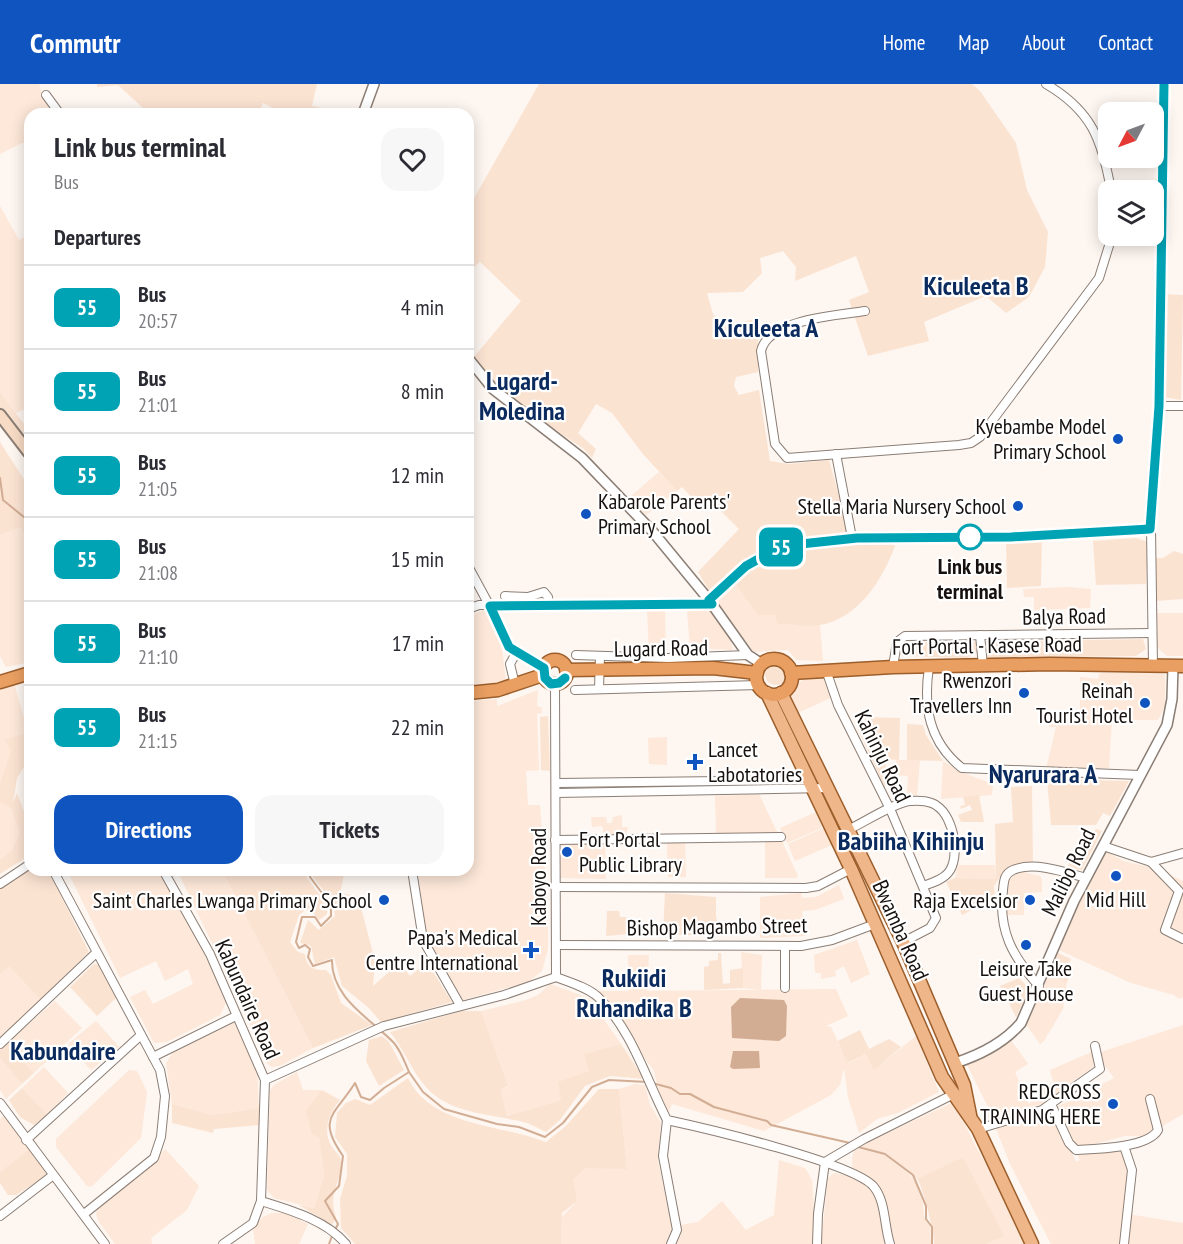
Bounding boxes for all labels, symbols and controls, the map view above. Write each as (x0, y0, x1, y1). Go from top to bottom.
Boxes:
text: Commutr (30, 24, 120, 61)
text: Home (883, 29, 925, 56)
text: Map (958, 29, 989, 56)
text: About (1022, 29, 1065, 56)
text: Contact (1098, 29, 1153, 56)
north arrow (1098, 102, 1164, 168)
map controls (1098, 102, 1164, 246)
text: Link bus terminal (54, 128, 226, 165)
button: heart (381, 128, 444, 191)
text: Bus (54, 169, 79, 195)
button: layers (1098, 180, 1164, 246)
text: Departures (54, 223, 141, 251)
district label: Kiculeeta B (924, 269, 1029, 302)
text: Bus (138, 280, 166, 308)
text: 4 min (401, 293, 444, 321)
text: 55 (77, 294, 97, 321)
text: 20:57 (138, 308, 178, 334)
district label: Kiculeeta A (714, 311, 819, 344)
text: Bus (138, 364, 166, 392)
district label: Lugard- Moledina (479, 364, 565, 427)
text: 8 min (401, 377, 444, 405)
text: 55 (77, 378, 97, 405)
text: 21:01 (138, 392, 178, 418)
place label: Kyebambe Model Primary School (976, 412, 1107, 465)
marker: Kyebambe Model Primary School (1111, 432, 1125, 446)
text: Bus (138, 448, 166, 476)
text: 12 min (391, 461, 444, 489)
text: 55 (77, 462, 97, 489)
text: 21:05 (138, 476, 178, 502)
place label: Kabarole Parents' Primary School (598, 487, 730, 540)
place label: Stella Maria Nursery School (798, 492, 1007, 520)
marker: Stella Maria Nursery School (1011, 499, 1025, 513)
marker: Kabarole Parents' Primary School (579, 507, 593, 521)
marker: Link bus terminal (957, 524, 983, 550)
line badge: 55 (754, 528, 808, 566)
text: Bus (138, 532, 166, 560)
text: 55 (771, 534, 791, 561)
text: 15 min (391, 545, 444, 573)
text: 55 (77, 546, 97, 573)
place label: Link bus terminal (937, 552, 1004, 605)
text: 21:08 (138, 560, 178, 586)
street label: Balya Road (1022, 601, 1106, 631)
text: Bus (138, 616, 166, 644)
text: 17 min (392, 629, 444, 657)
street label: Fort Portal - Kasese Road (892, 629, 1082, 661)
text: 55 (77, 630, 97, 657)
street label: Lugard Road (614, 633, 708, 663)
text: 21:10 (138, 644, 178, 670)
place label: Rwenzori Travellers Inn (910, 666, 1012, 719)
place label: Reinah Tourist Hotel (1036, 676, 1134, 729)
marker: Rwenzori Travellers Inn (1017, 686, 1031, 700)
marker: Reinah Tourist Hotel (1138, 696, 1152, 710)
text: Bus (138, 700, 166, 728)
street label: Kahinju Road (849, 705, 917, 807)
text: 22 min (391, 713, 444, 741)
text: 55 (77, 714, 97, 741)
text: 21:15 (138, 728, 178, 754)
place label: Lancet Labotatories (708, 735, 802, 788)
marker: Lancet Labotatories (686, 753, 704, 771)
district label: Nyarurara A (989, 757, 1098, 790)
button: Directions (54, 795, 243, 864)
button: Tickets (255, 795, 444, 864)
district label: Babiiha Kihiinju (838, 824, 984, 857)
street label: Malibo Road (1035, 824, 1101, 920)
place label: Fort Portal Public Library (579, 825, 683, 878)
street label: Kaboyo Road (524, 828, 552, 926)
marker: Fort Portal Public Library (560, 845, 574, 859)
marker: Mid Hill (1109, 869, 1123, 883)
street label: Bwamba Road (866, 875, 936, 985)
place label: Mid Hill (1086, 885, 1147, 913)
place label: Saint Charles Lwanga Primary School (93, 886, 373, 914)
place label: Raja Excelsior (913, 886, 1018, 914)
marker: Saint Charles Lwanga Primary School (377, 893, 391, 907)
marker: Raja Excelsior (1023, 893, 1037, 907)
street label: Bishop Magambo Street (626, 910, 808, 942)
place label: Papa's Medical Centre International (366, 923, 519, 976)
street label: Kabundaire Road (209, 935, 287, 1063)
marker: Leisure Take Guest House (1019, 938, 1033, 952)
marker: Papa's Medical Centre International (522, 941, 540, 959)
place label: Leisure Take Guest House (979, 954, 1073, 1007)
district label: Rukiidi Ruhandika B (576, 961, 692, 1024)
district label: Kabundaire (10, 1034, 116, 1067)
place label: REDCROSS TRAINING HERE (980, 1077, 1101, 1130)
marker: REDCROSS TRAINING HERE (1106, 1097, 1120, 1111)

